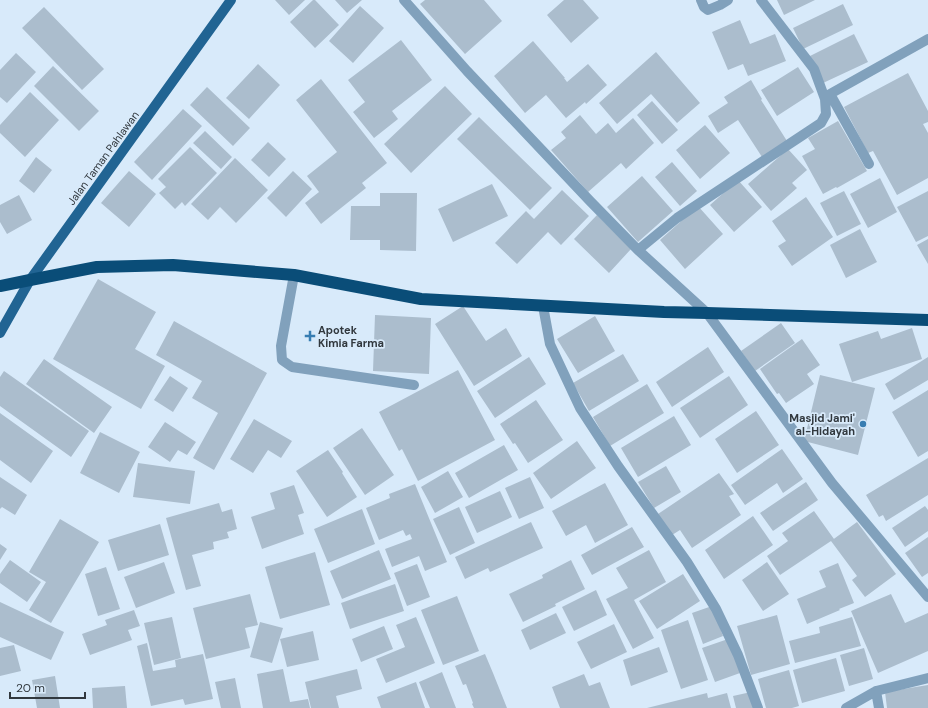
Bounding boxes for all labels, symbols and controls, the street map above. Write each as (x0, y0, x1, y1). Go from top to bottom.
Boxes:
street label: Jalan Taman Pahlawan (64, 108, 142, 208)
place label: Apotek Kimia Farma (318, 323, 384, 350)
marker: Apotek Kimia Farma (305, 331, 315, 341)
place label: Masjid Jami' al-Hidayah (789, 411, 855, 438)
marker: Masjid Jami' al-Hidayah (858, 419, 868, 429)
scale bar (10, 674, 85, 700)
text: 20 m (16, 680, 45, 696)

